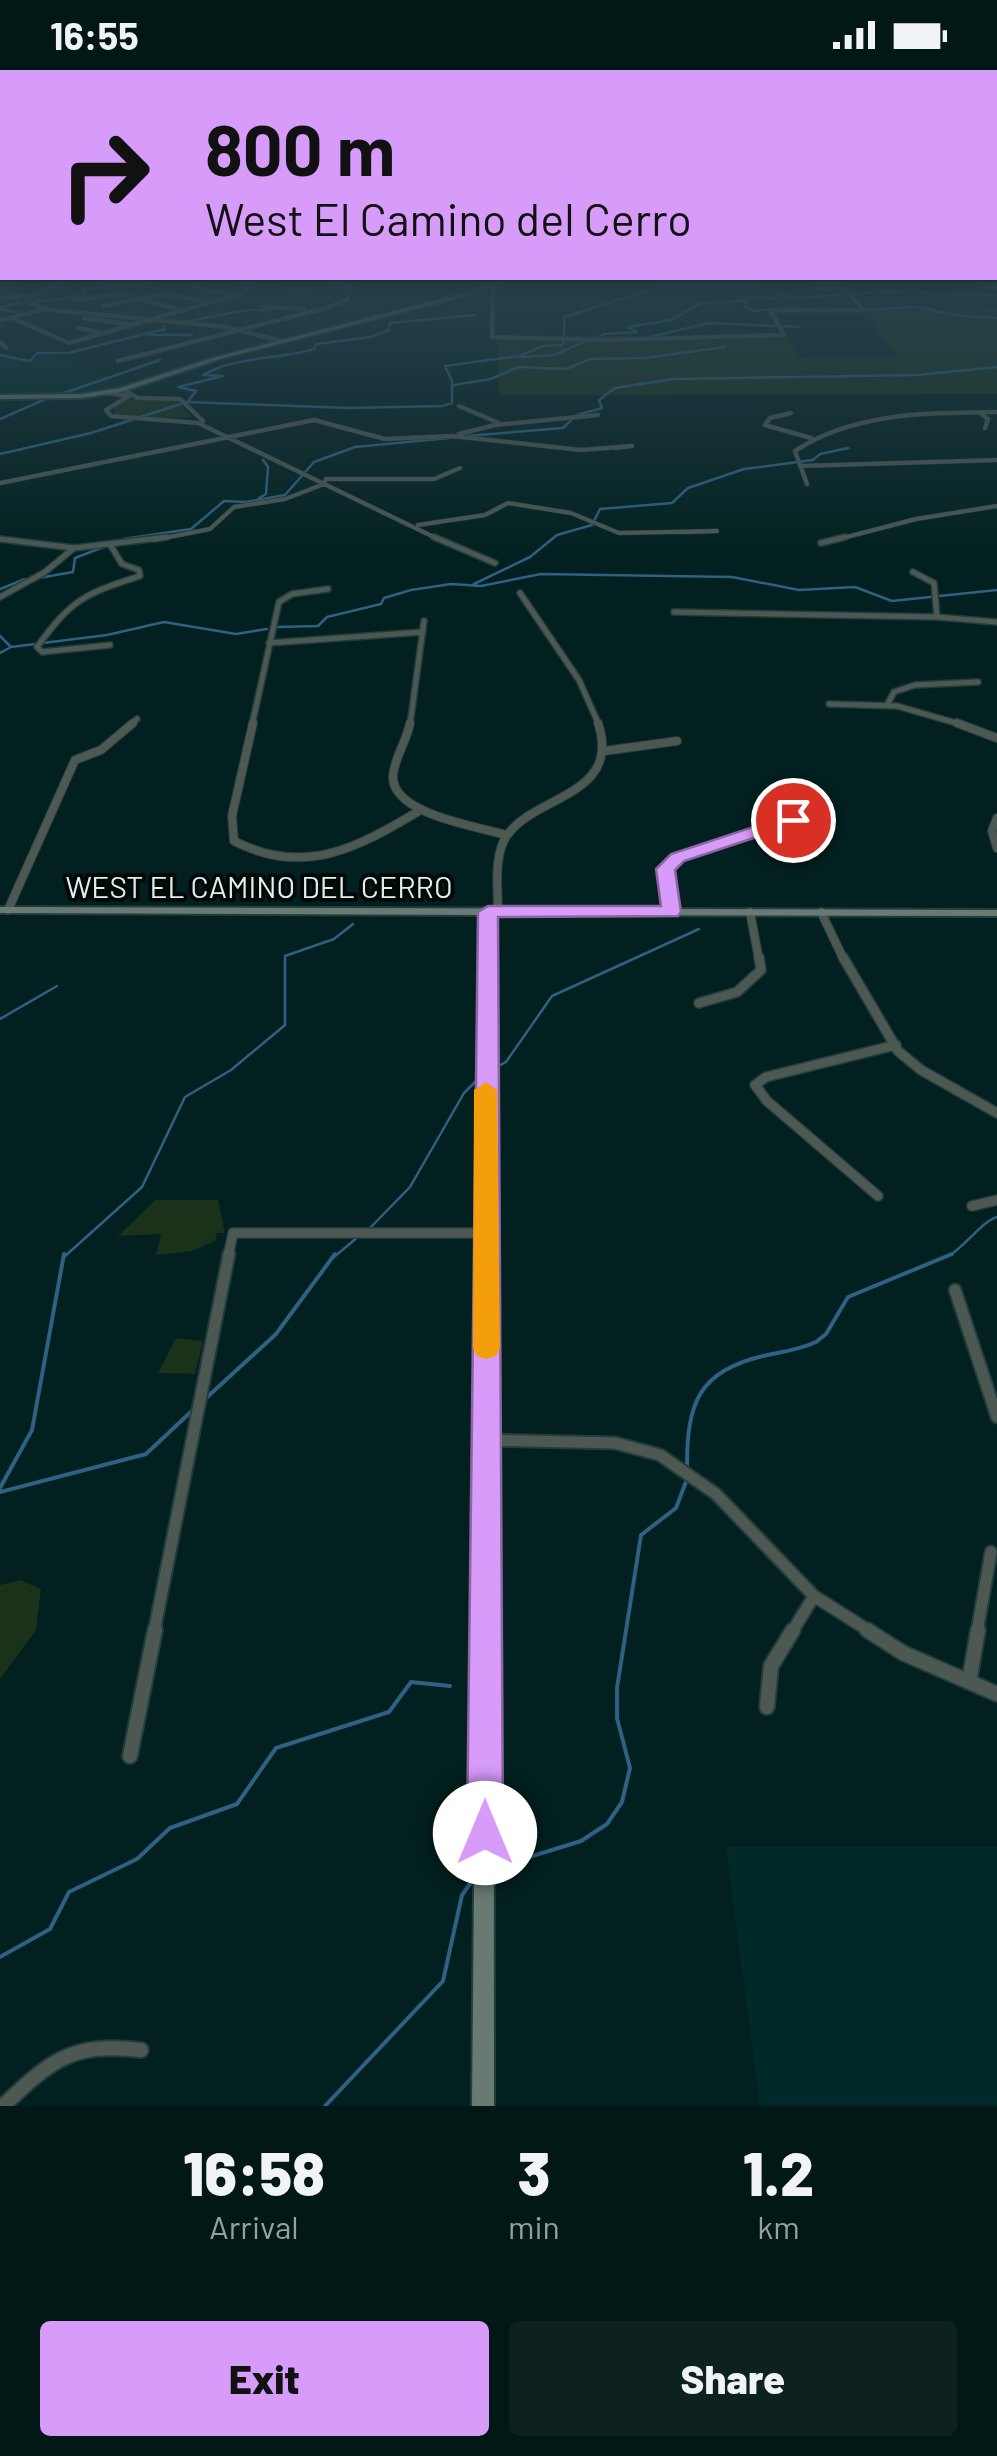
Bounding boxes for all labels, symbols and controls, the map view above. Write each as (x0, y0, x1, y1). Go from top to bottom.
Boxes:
text: 16:55 (50, 12, 139, 58)
text: 800 m (205, 106, 395, 190)
icon: right (40, 110, 170, 240)
text: West El Camino del Cerro (205, 191, 692, 245)
pin (751, 778, 836, 863)
icon: arrive (766, 793, 821, 848)
street label: WEST EL CAMINO DEL CERRO (65, 868, 453, 904)
position arrow (433, 1781, 537, 1885)
text: 16:58 (183, 2136, 325, 2208)
text: 3 (517, 2136, 550, 2208)
text: 1.2 (743, 2136, 814, 2208)
text: Arrival (209, 2207, 299, 2245)
text: min (508, 2207, 560, 2245)
text: km (757, 2207, 800, 2245)
button: Exit (40, 2321, 489, 2436)
button: Share (509, 2321, 957, 2436)

